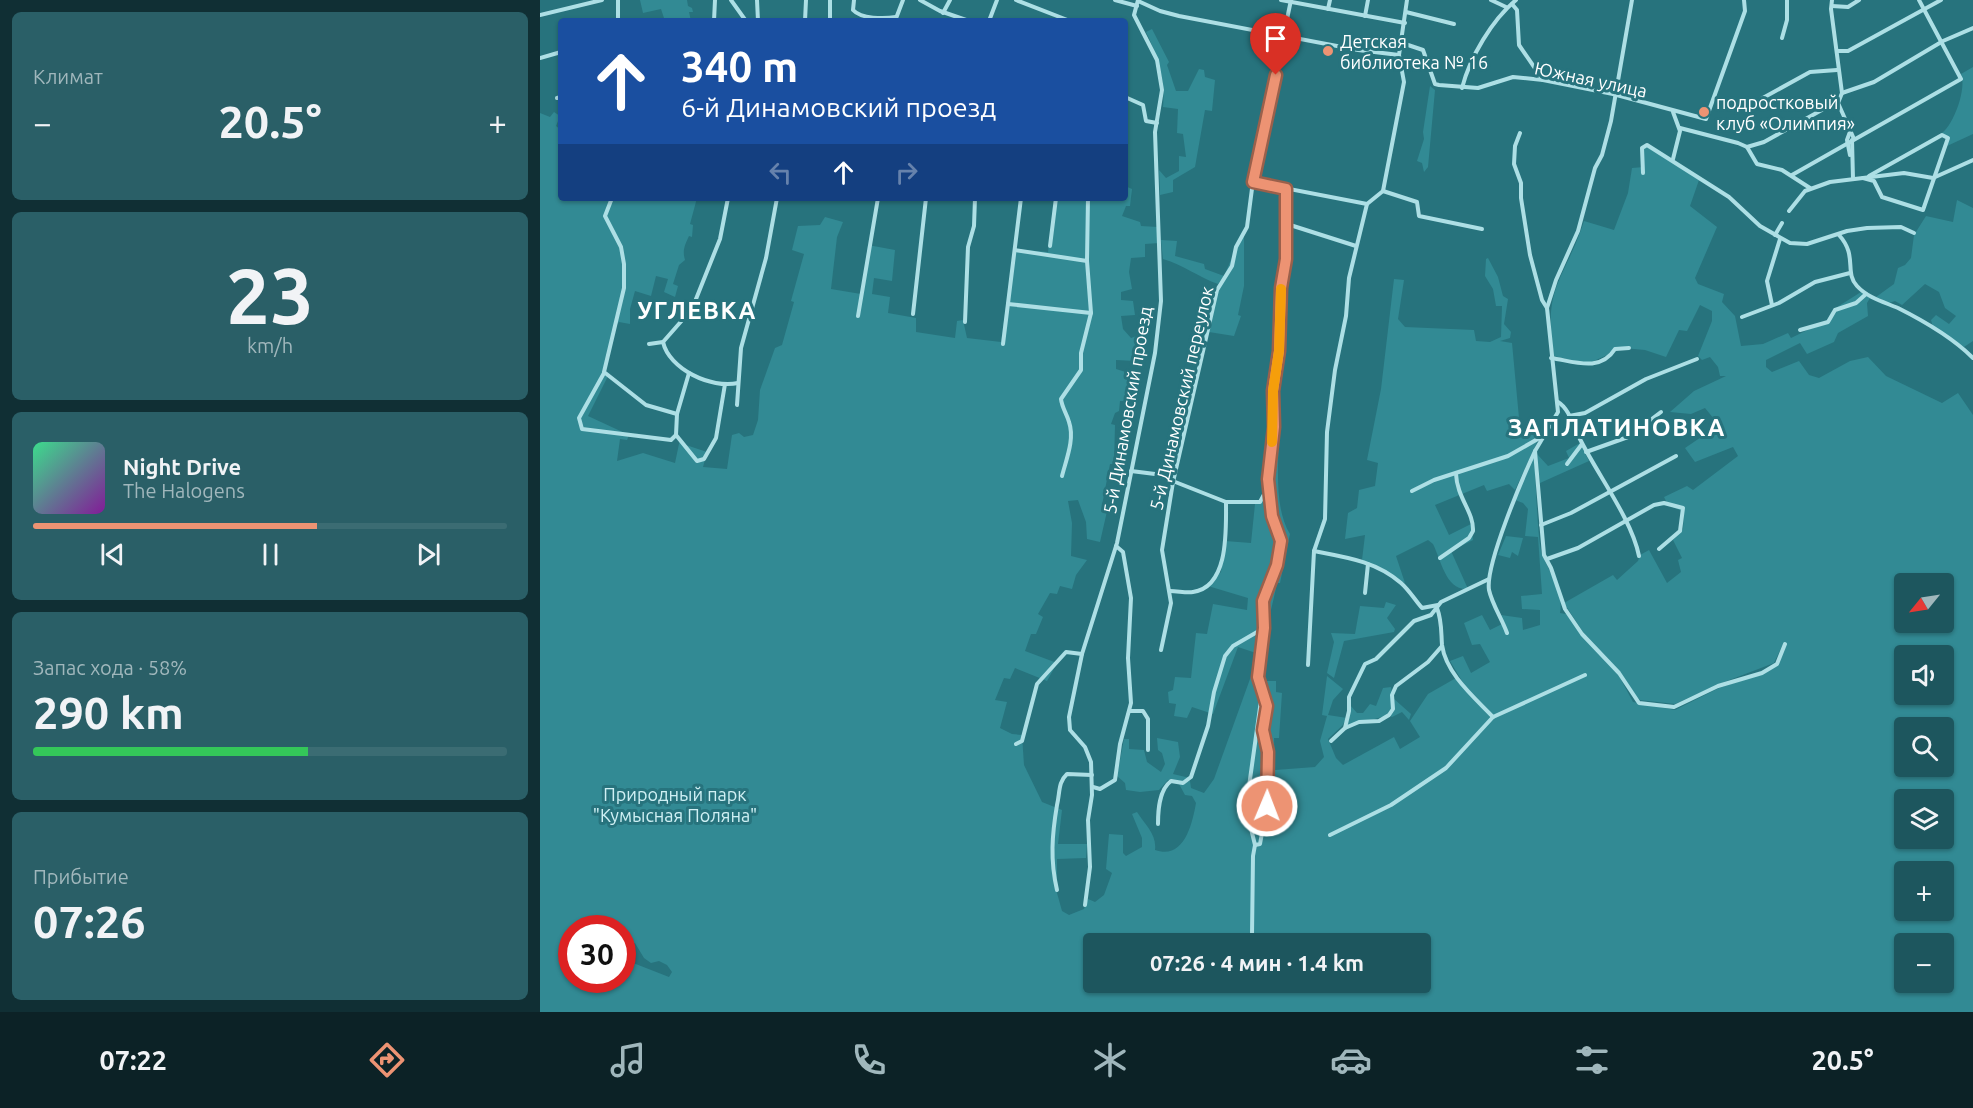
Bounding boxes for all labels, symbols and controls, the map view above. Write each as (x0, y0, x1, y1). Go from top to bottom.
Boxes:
pin (1250, 13, 1301, 75)
icon: arrive (1259, 22, 1292, 55)
place label: Детская библиотека № 16 (1340, 31, 1488, 72)
icon: ahead (582, 42, 660, 120)
text: 340 m (681, 43, 798, 90)
marker: Детская библиотека № 16 (1321, 44, 1335, 58)
street label: Южная улица (1533, 57, 1649, 101)
text: Климат (33, 65, 103, 88)
text: 6-й Динамовский проезд (681, 92, 996, 122)
place label: подростковый клуб «Олимпия» (1716, 92, 1855, 133)
text: 20.5° (218, 96, 322, 147)
text: − (33, 104, 52, 141)
text: + (488, 104, 507, 141)
marker: подростковый клуб «Олимпия» (1697, 105, 1711, 119)
icon: left (764, 156, 797, 189)
icon: ahead (827, 156, 860, 189)
icon: right (890, 156, 923, 189)
text: 23 (226, 251, 314, 339)
street label: 5-й Динамовский переулок (1145, 284, 1217, 512)
district label: УГЛЕВКА (637, 297, 757, 324)
street label: 5-й Динамовский проезд (1099, 304, 1155, 515)
text: km/h (247, 334, 293, 357)
district label: ЗАПЛАТИНОВКА (1508, 414, 1726, 441)
text: Night Drive (123, 454, 241, 479)
text: The Halogens (123, 479, 245, 502)
icon: previous (96, 538, 129, 571)
icon: pause (254, 538, 287, 571)
icon: next (412, 538, 445, 571)
north arrow (1894, 573, 1954, 633)
map controls (1894, 573, 1954, 993)
button: sound (1894, 645, 1954, 705)
text: Запас хода · 58% (33, 656, 187, 679)
text: 290 km (33, 687, 184, 738)
button: search (1894, 717, 1954, 777)
position arrow (1235, 774, 1299, 838)
park label: Природный парк "Кумысная Поляна" (593, 784, 757, 825)
button: layers (1894, 789, 1954, 849)
button: + (1894, 861, 1954, 921)
text: Прибытие (33, 865, 129, 888)
text: 07:26 (33, 896, 146, 947)
speed limit sign: 30 (558, 915, 636, 993)
button: − (1894, 933, 1954, 993)
text: 07:26 · 4 мин · 1.4 km (1150, 950, 1364, 975)
icon: directions (366, 1039, 408, 1081)
icon: music (607, 1039, 649, 1081)
icon: phone (848, 1039, 890, 1081)
icon: climate (1089, 1039, 1131, 1081)
icon: car (1330, 1039, 1372, 1081)
icon: filters (1571, 1039, 1613, 1081)
text: 07:22 (99, 1045, 167, 1075)
text: 20.5° (1812, 1045, 1873, 1075)

